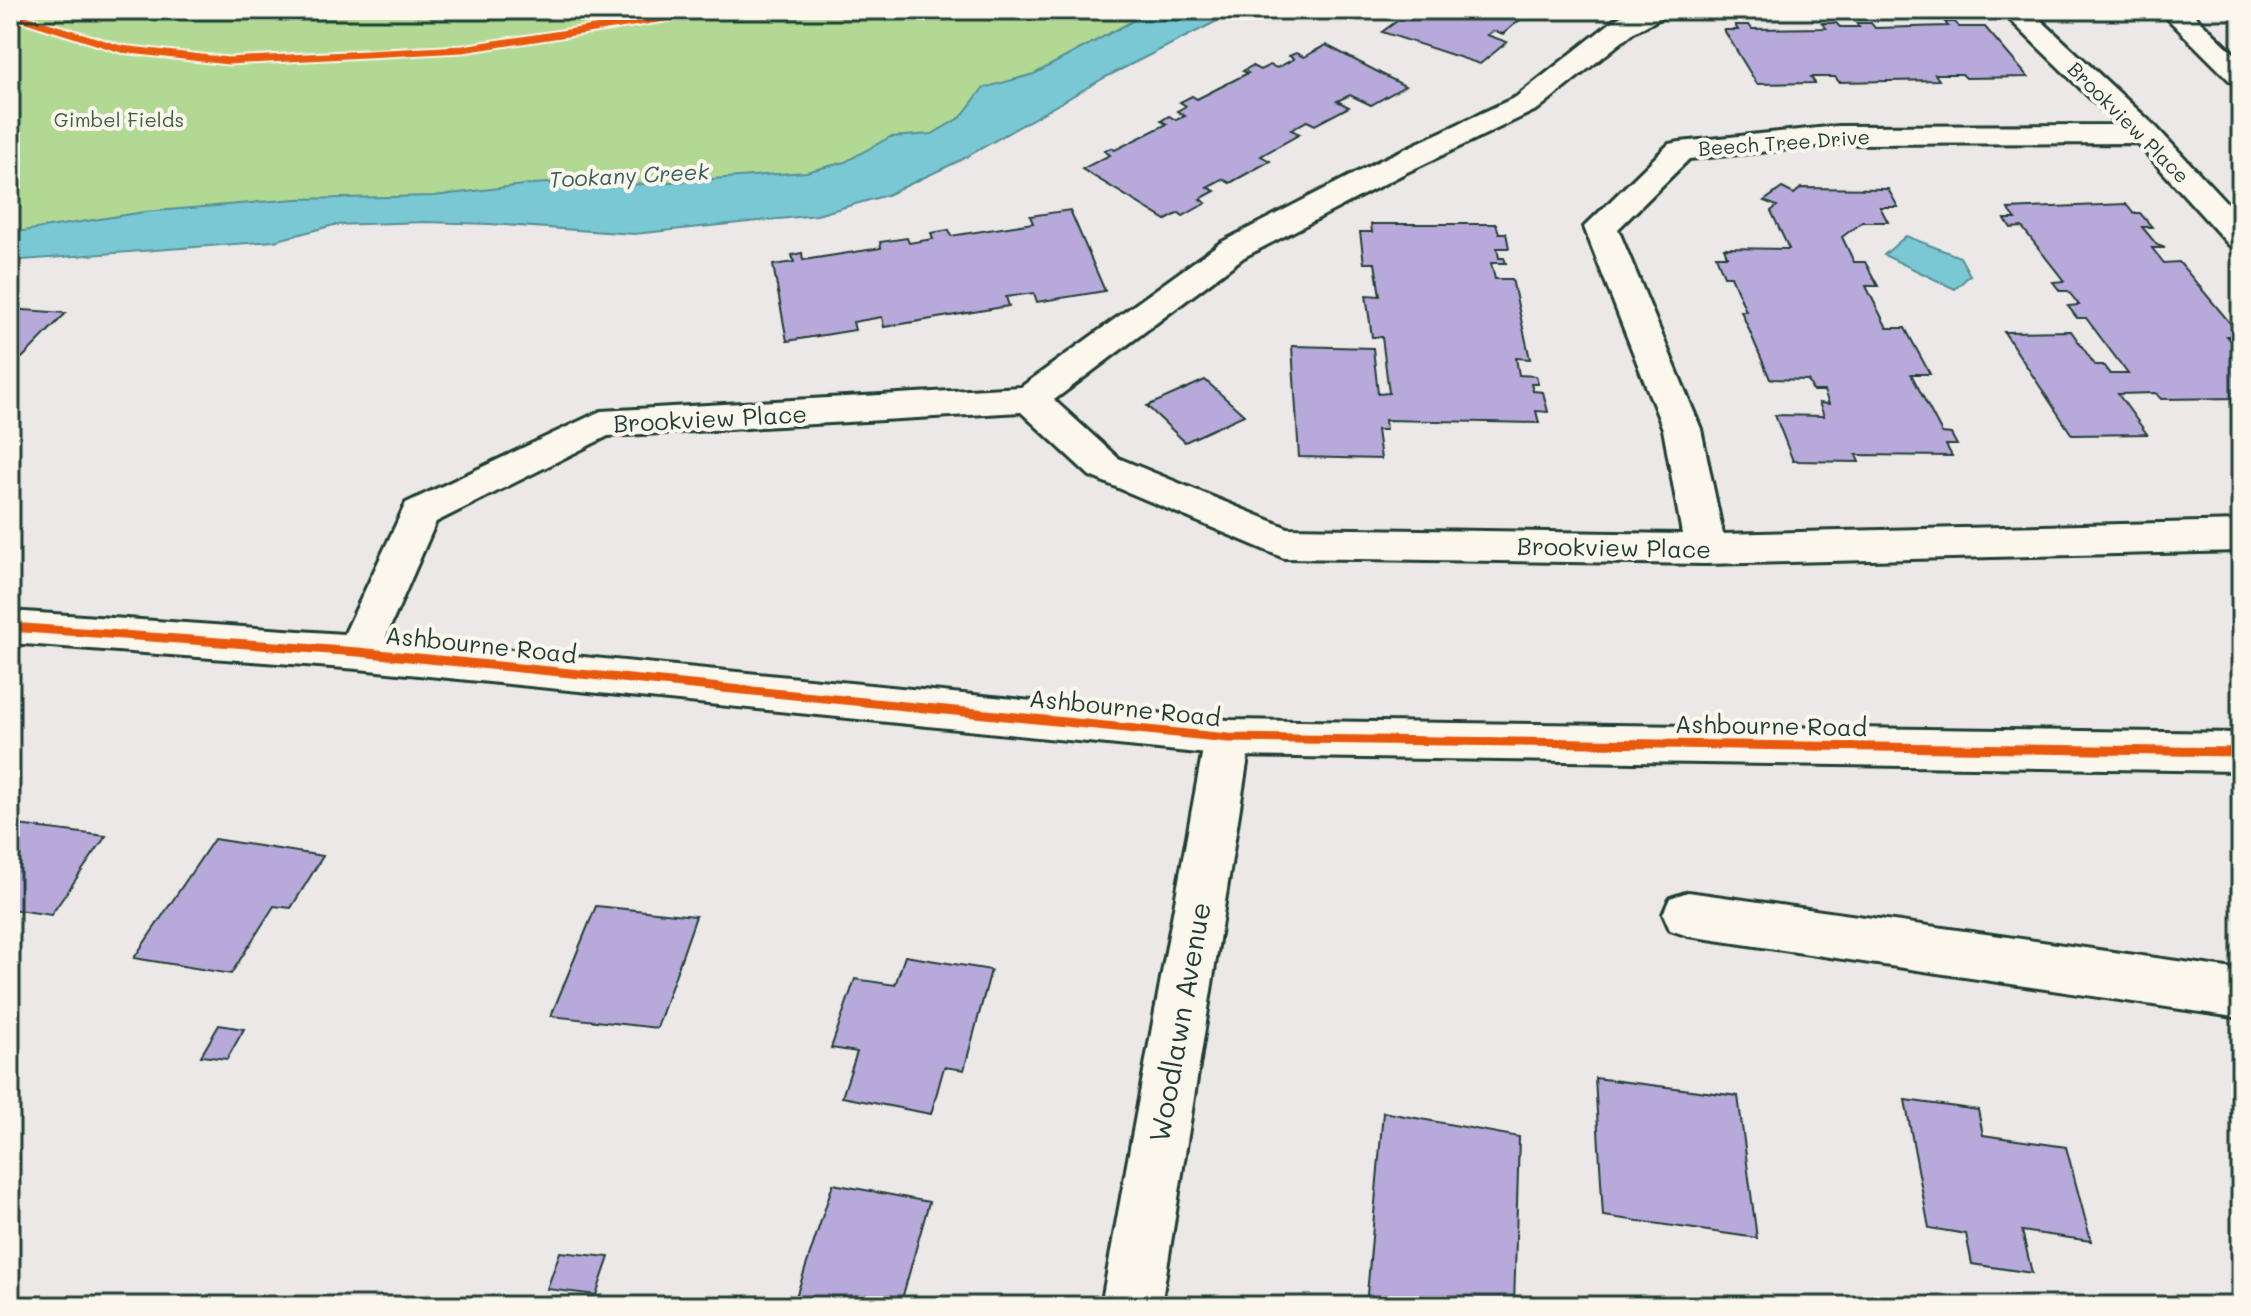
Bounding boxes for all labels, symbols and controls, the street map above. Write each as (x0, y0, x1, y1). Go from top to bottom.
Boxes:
street label: Brookview Place (2063, 56, 2195, 188)
park label: Gimbel Fields (54, 106, 184, 132)
street label: Beech Tree Drive (1697, 123, 1871, 161)
water label: Tookany Creek (548, 156, 711, 194)
street label: Brookview Place (612, 397, 808, 439)
street label: Brookview Place (1517, 530, 1711, 564)
street label: Ashbourne Road (384, 619, 578, 669)
street label: Ashbourne Road (1028, 682, 1222, 732)
street label: Ashbourne Road (1675, 708, 1867, 742)
street label: Woodlawn Avenue (1140, 899, 1218, 1145)

